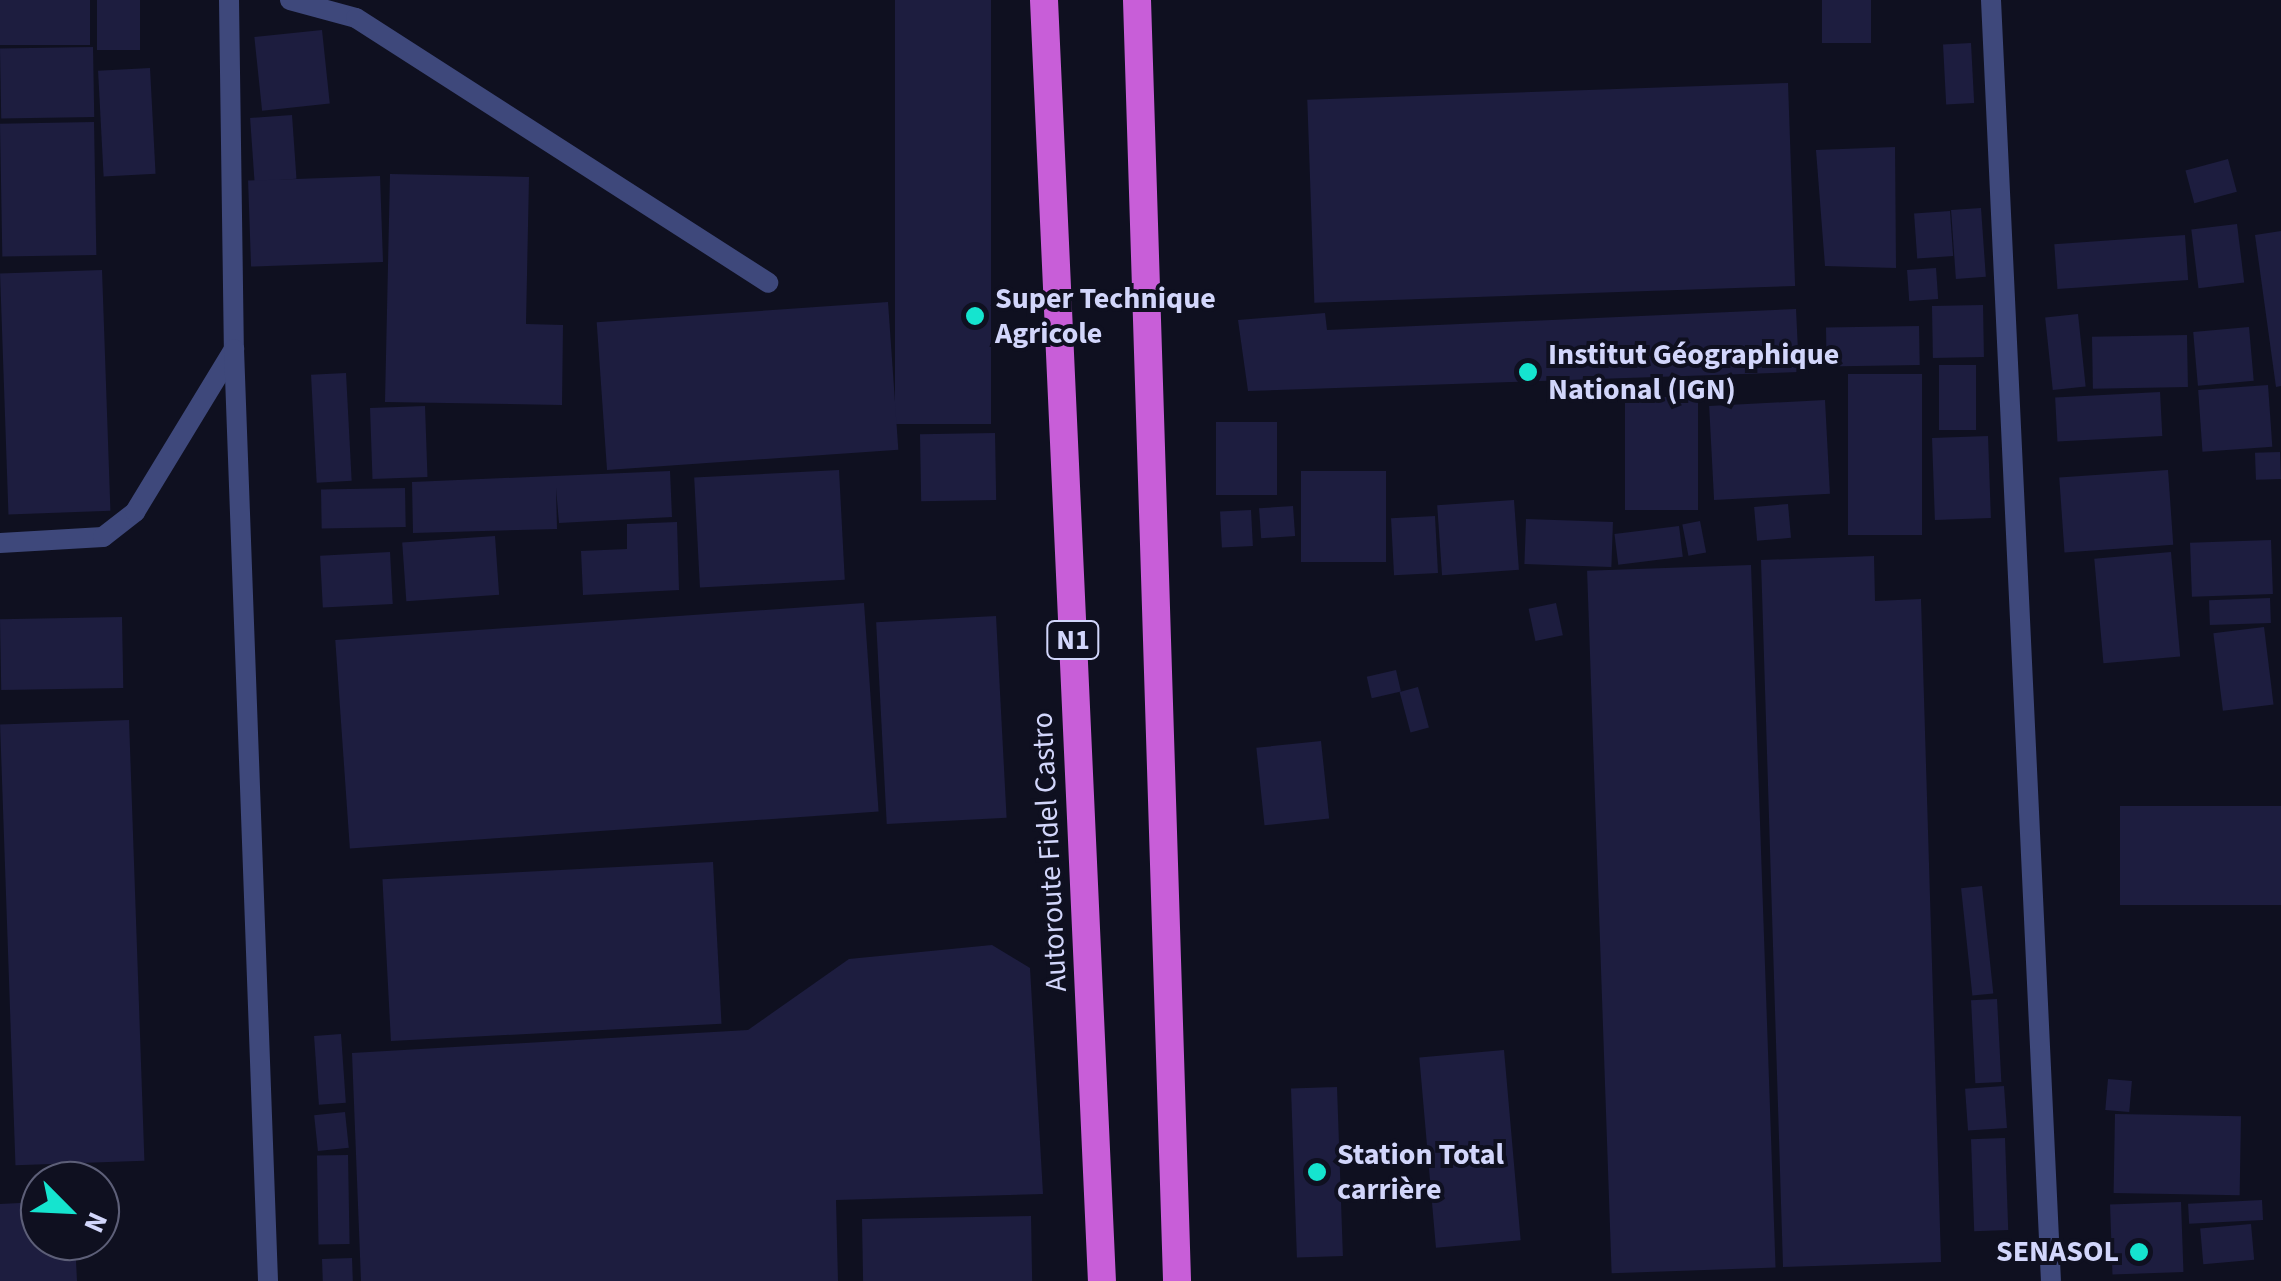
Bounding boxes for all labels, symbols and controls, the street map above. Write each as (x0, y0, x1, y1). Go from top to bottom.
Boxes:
place label: Super Technique Agricole (995, 281, 1216, 352)
marker: Super Technique Agricole (964, 305, 986, 327)
place label: Institut Géographique National (IGN) (1548, 337, 1839, 408)
marker: Institut Géographique National (IGN) (1517, 361, 1539, 383)
road number: N1 (1046, 617, 1100, 663)
street label: Autoroute Fidel Castro (1025, 711, 1075, 993)
place label: Station Total carrière (1337, 1137, 1504, 1208)
north arrow (20, 1161, 120, 1261)
marker: Station Total carrière (1306, 1161, 1328, 1183)
text: N (74, 1206, 118, 1239)
place label: SENASOL (1996, 1234, 2119, 1270)
marker: SENASOL (2128, 1241, 2150, 1263)

